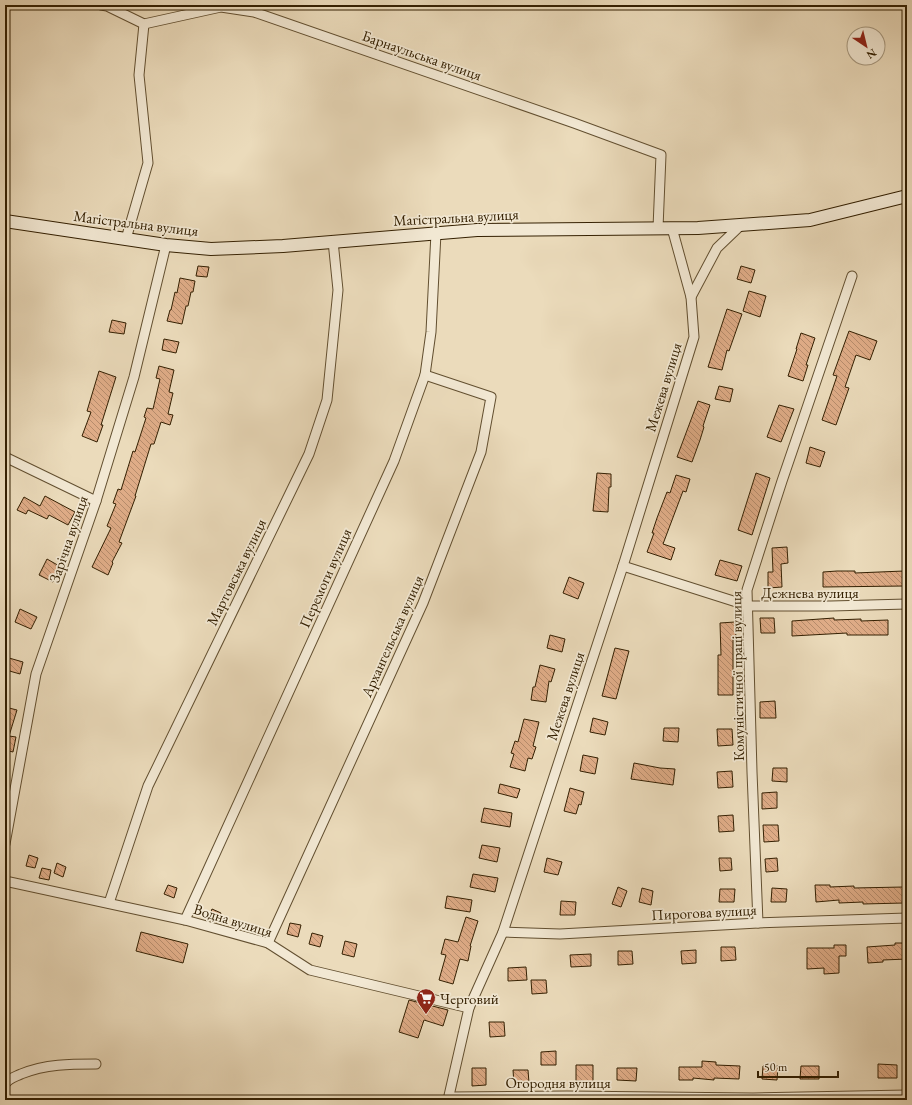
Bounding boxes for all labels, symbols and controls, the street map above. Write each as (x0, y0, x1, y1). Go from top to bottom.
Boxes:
street label: Барнаульська вулиця (360, 26, 485, 84)
north arrow (846, 26, 886, 66)
text: N (864, 46, 879, 63)
street label: Магістральна вулиця (393, 204, 520, 230)
street label: Магістральна вулиця (72, 206, 200, 240)
street label: Межева вулиця (640, 340, 686, 434)
street label: Зарічна вулиця (44, 493, 92, 585)
street label: Мартовська вулиця (202, 515, 270, 628)
street label: Перемоги вулиця (295, 525, 356, 631)
street label: Архангельська вулиця (356, 572, 428, 701)
street label: Дежнева вулиця (761, 583, 859, 602)
street label: Комуністичної праці вулиця (726, 590, 748, 761)
street label: Межева вулиця (542, 649, 588, 743)
street label: Водна вулиця (191, 899, 275, 941)
street label: Пирогова вулиця (651, 900, 757, 924)
supermarket icon: Черговий (415, 987, 437, 1015)
place label: Черговий (440, 989, 499, 1008)
scale bar (758, 1053, 838, 1079)
text: 50 m (764, 1059, 788, 1075)
street label: Огородня вулиця (505, 1073, 611, 1092)

